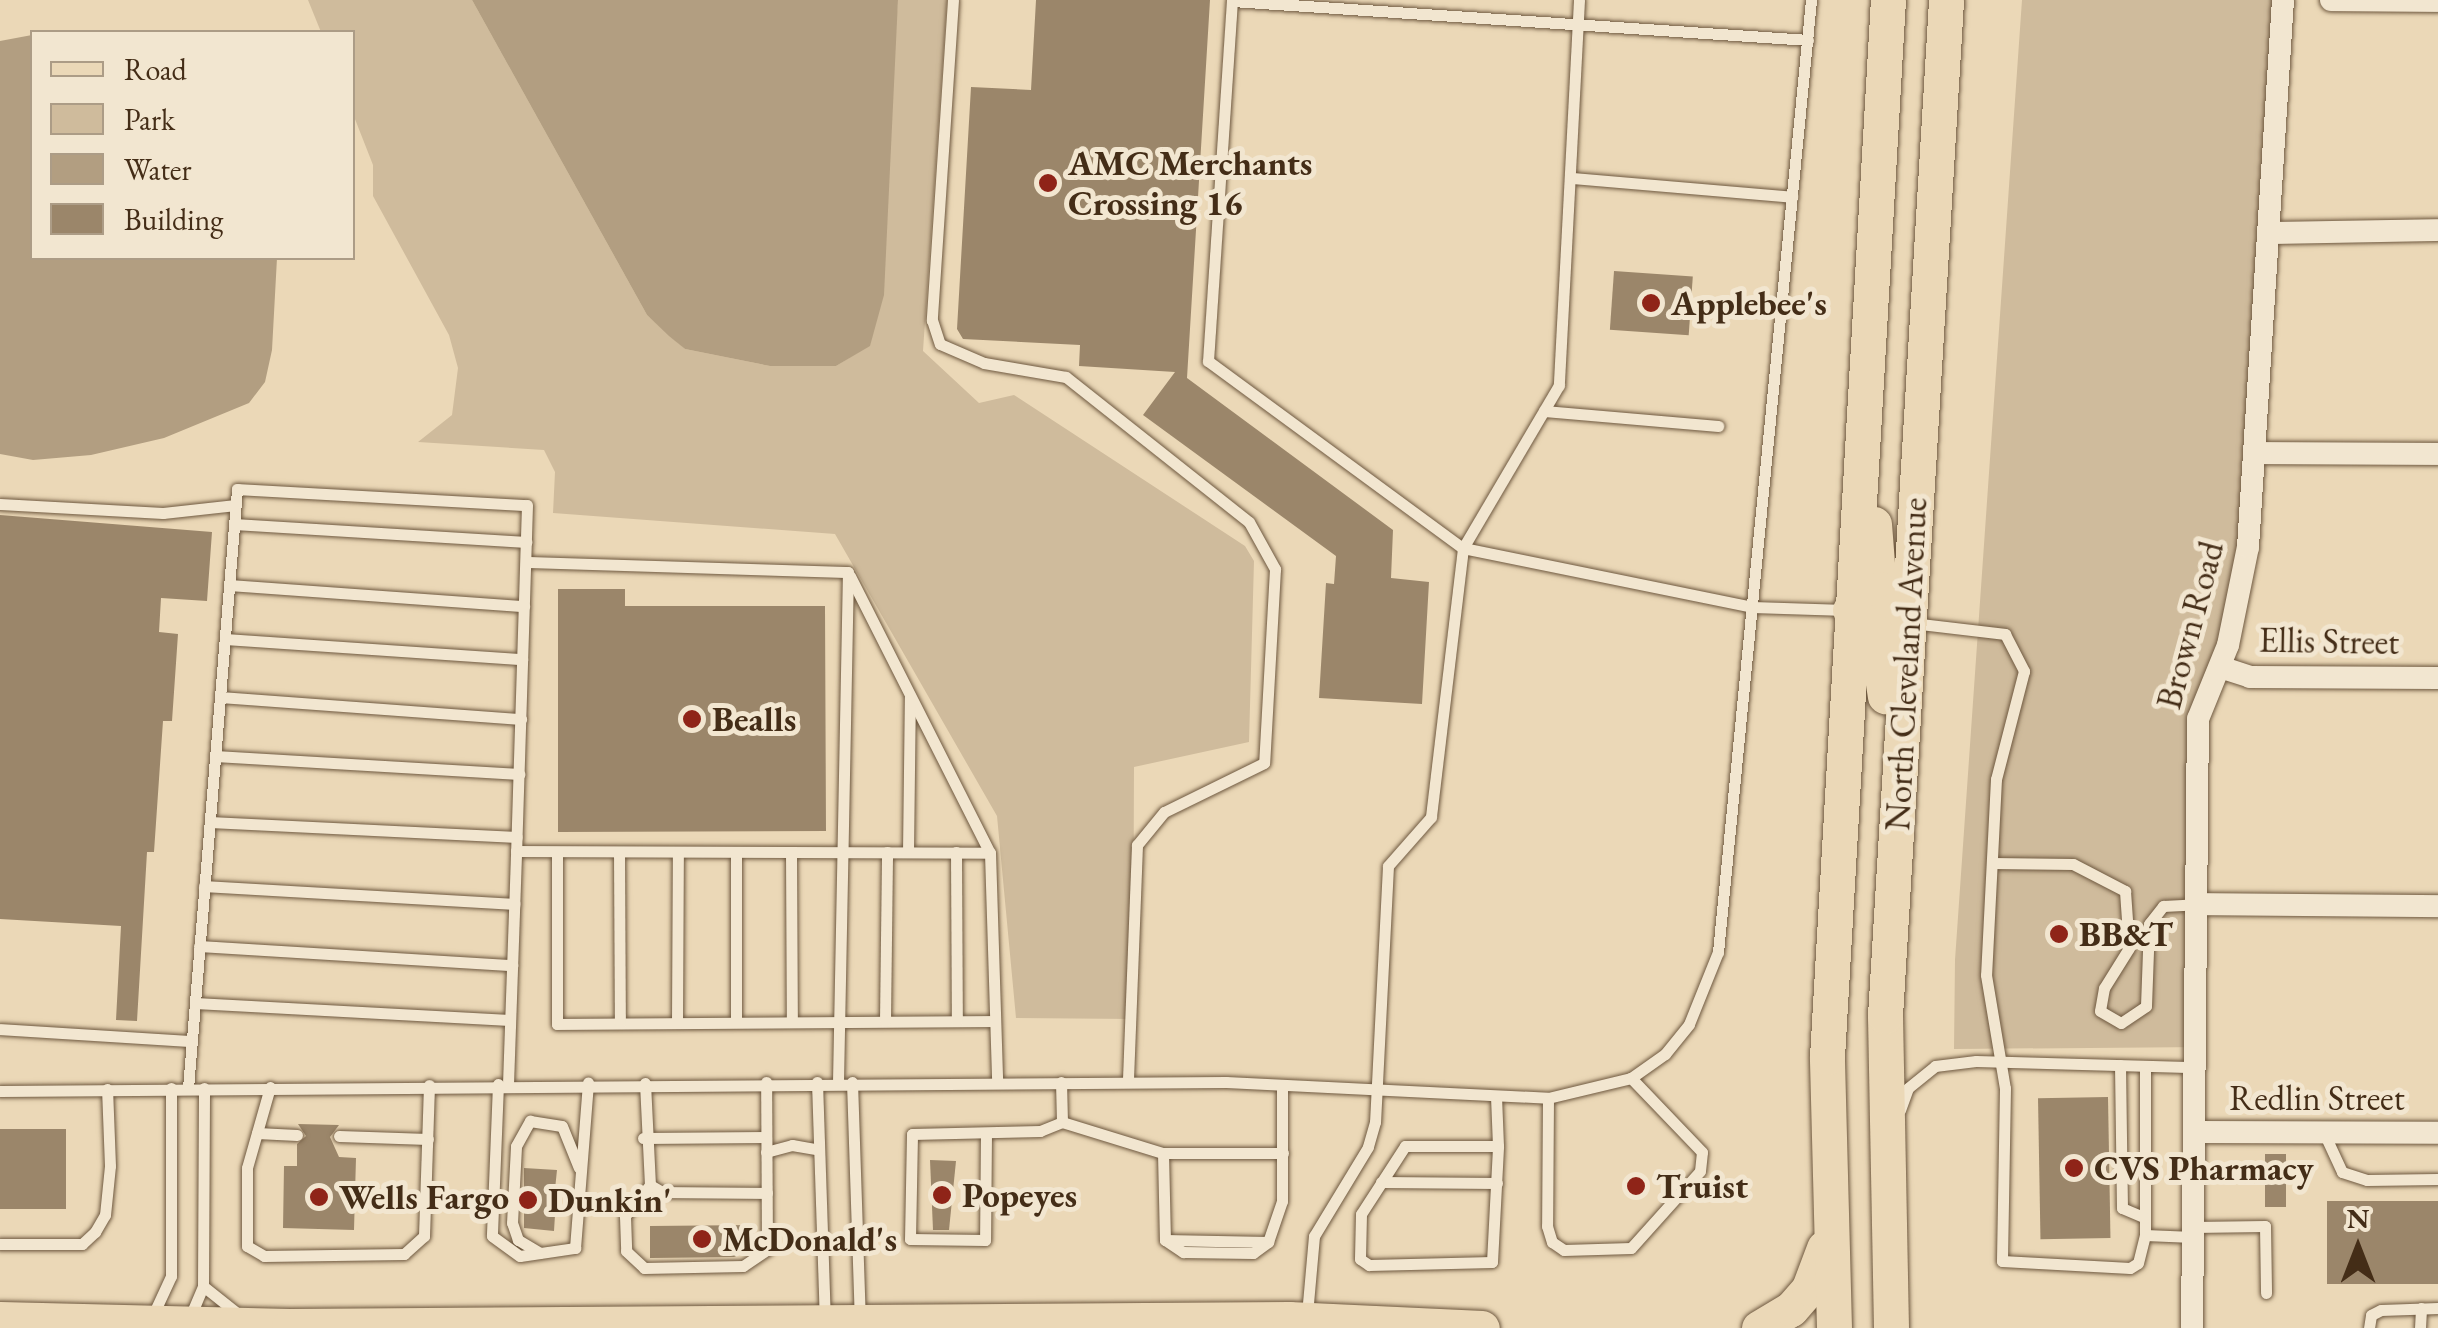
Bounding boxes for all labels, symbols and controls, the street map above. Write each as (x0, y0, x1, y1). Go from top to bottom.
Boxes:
legend (30, 30, 355, 260)
text: Road (124, 50, 187, 89)
text: Park (124, 100, 175, 139)
place label: AMC Merchants Crossing 16 (1068, 142, 1312, 224)
text: Water (124, 150, 192, 189)
marker: AMC Merchants Crossing 16 (1037, 172, 1059, 194)
text: Building (124, 200, 223, 239)
place label: Applebee's (1671, 282, 1827, 324)
marker: Applebee's (1640, 292, 1662, 314)
street label: North Cleveland Avenue (1876, 496, 1936, 832)
street label: Brown Road (2147, 537, 2233, 713)
street label: Ellis Street (2258, 619, 2400, 663)
place label: Bealls (712, 698, 796, 740)
marker: Bealls (681, 708, 703, 730)
place label: BB&T (2079, 913, 2173, 955)
marker: BB&T (2048, 923, 2070, 945)
street label: Redlin Street (2229, 1077, 2405, 1119)
place label: CVS Pharmacy (2094, 1147, 2314, 1189)
marker: CVS Pharmacy (2063, 1157, 2085, 1179)
place label: Truist (1656, 1165, 1748, 1207)
place label: Popeyes (962, 1174, 1077, 1216)
marker: Truist (1625, 1175, 1647, 1197)
place label: Wells Fargo (339, 1176, 509, 1218)
place label: Dunkin' (548, 1179, 671, 1221)
marker: Popeyes (931, 1184, 953, 1206)
marker: Wells Fargo (308, 1186, 330, 1208)
marker: Dunkin' (517, 1189, 539, 1211)
north arrow (2308, 1198, 2408, 1298)
text: N (2347, 1200, 2369, 1236)
place label: McDonald's (722, 1218, 897, 1260)
marker: McDonald's (691, 1228, 713, 1250)

